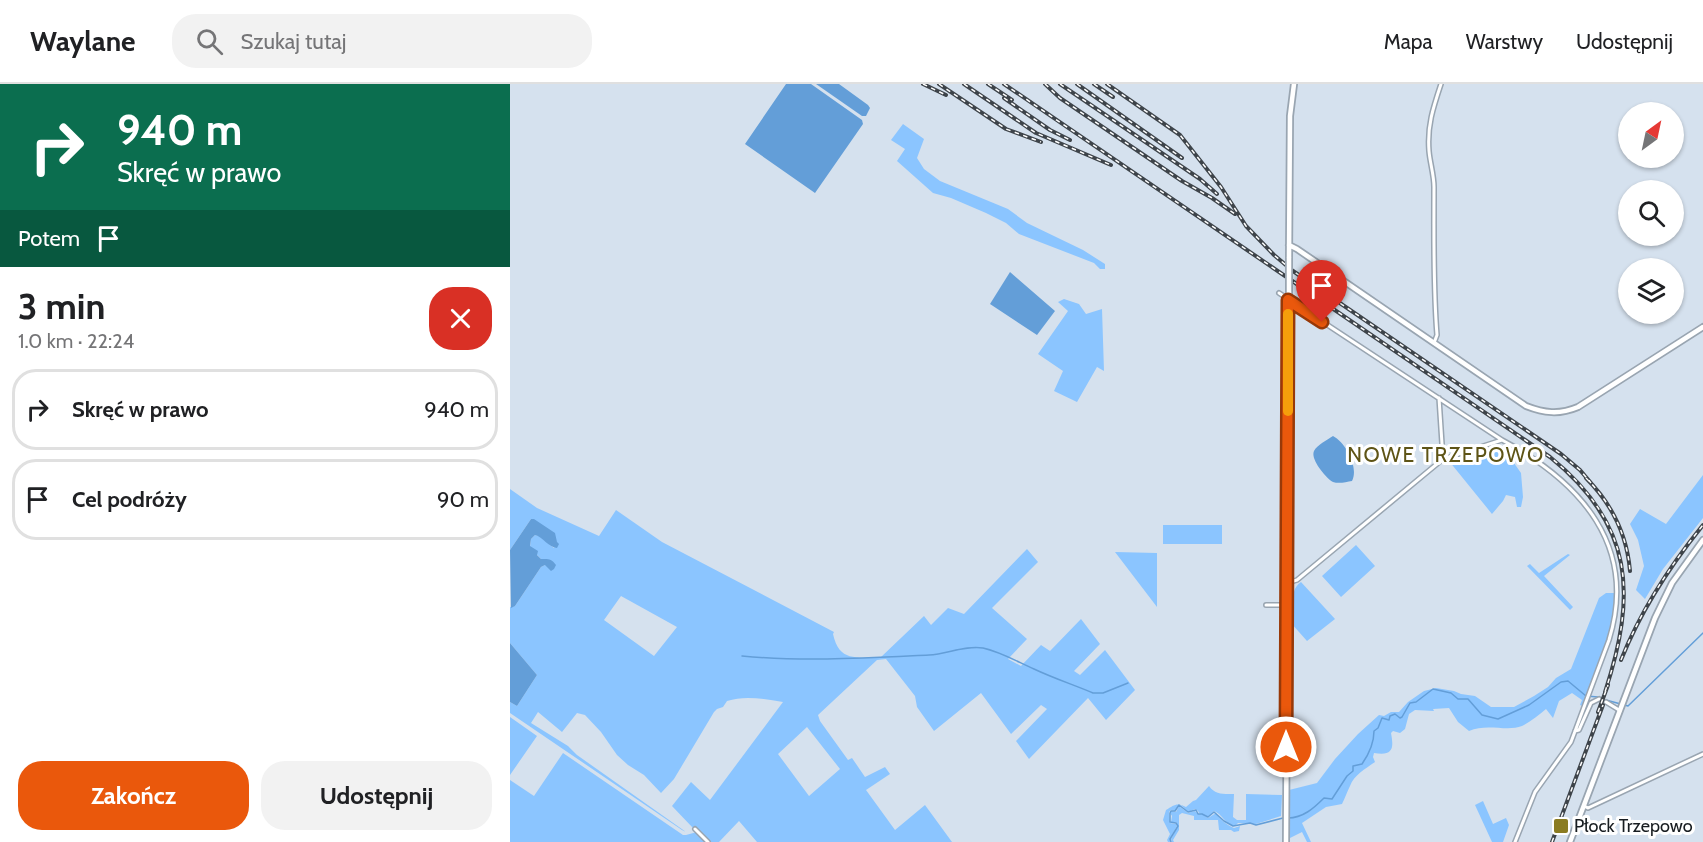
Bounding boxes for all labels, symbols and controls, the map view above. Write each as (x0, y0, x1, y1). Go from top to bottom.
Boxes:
search box (172, 14, 592, 68)
text: Waylane (30, 24, 136, 58)
icon: search (193, 25, 226, 58)
text: Szukaj tutaj (241, 28, 347, 55)
text: Mapa (1384, 29, 1433, 54)
text: Warstwy (1466, 29, 1543, 54)
text: Udostępnij (1576, 29, 1673, 54)
north arrow (1618, 102, 1684, 168)
map controls (1618, 102, 1684, 324)
text: 940 m (117, 104, 242, 156)
icon: right (18, 108, 96, 186)
text: Skręć w prawo (117, 156, 281, 189)
button: search (1618, 180, 1684, 246)
icon: arrive (92, 222, 125, 255)
text: Potem (18, 225, 80, 252)
button: layers (1618, 258, 1684, 324)
pin (1296, 260, 1347, 322)
icon: arrive (1305, 269, 1338, 302)
text: 3 min (18, 284, 105, 328)
button: close (429, 287, 492, 350)
text: 1.0 km · 22:24 (18, 329, 134, 353)
icon: right (21, 393, 54, 426)
text: Skręć w prawo (72, 396, 209, 423)
text: 940 m (424, 396, 489, 423)
district label: NOWE TRZEPOWO (1347, 442, 1545, 467)
icon: arrive (21, 483, 54, 516)
text: Cel podróży (72, 486, 187, 513)
text: 90 m (437, 486, 489, 513)
position arrow (1254, 715, 1318, 779)
button: Zakończ (18, 761, 249, 830)
button: Udostępnij (261, 761, 492, 830)
place label: Płock Trzepowo (1574, 815, 1693, 837)
marker: Płock Trzepowo (1552, 817, 1570, 835)

